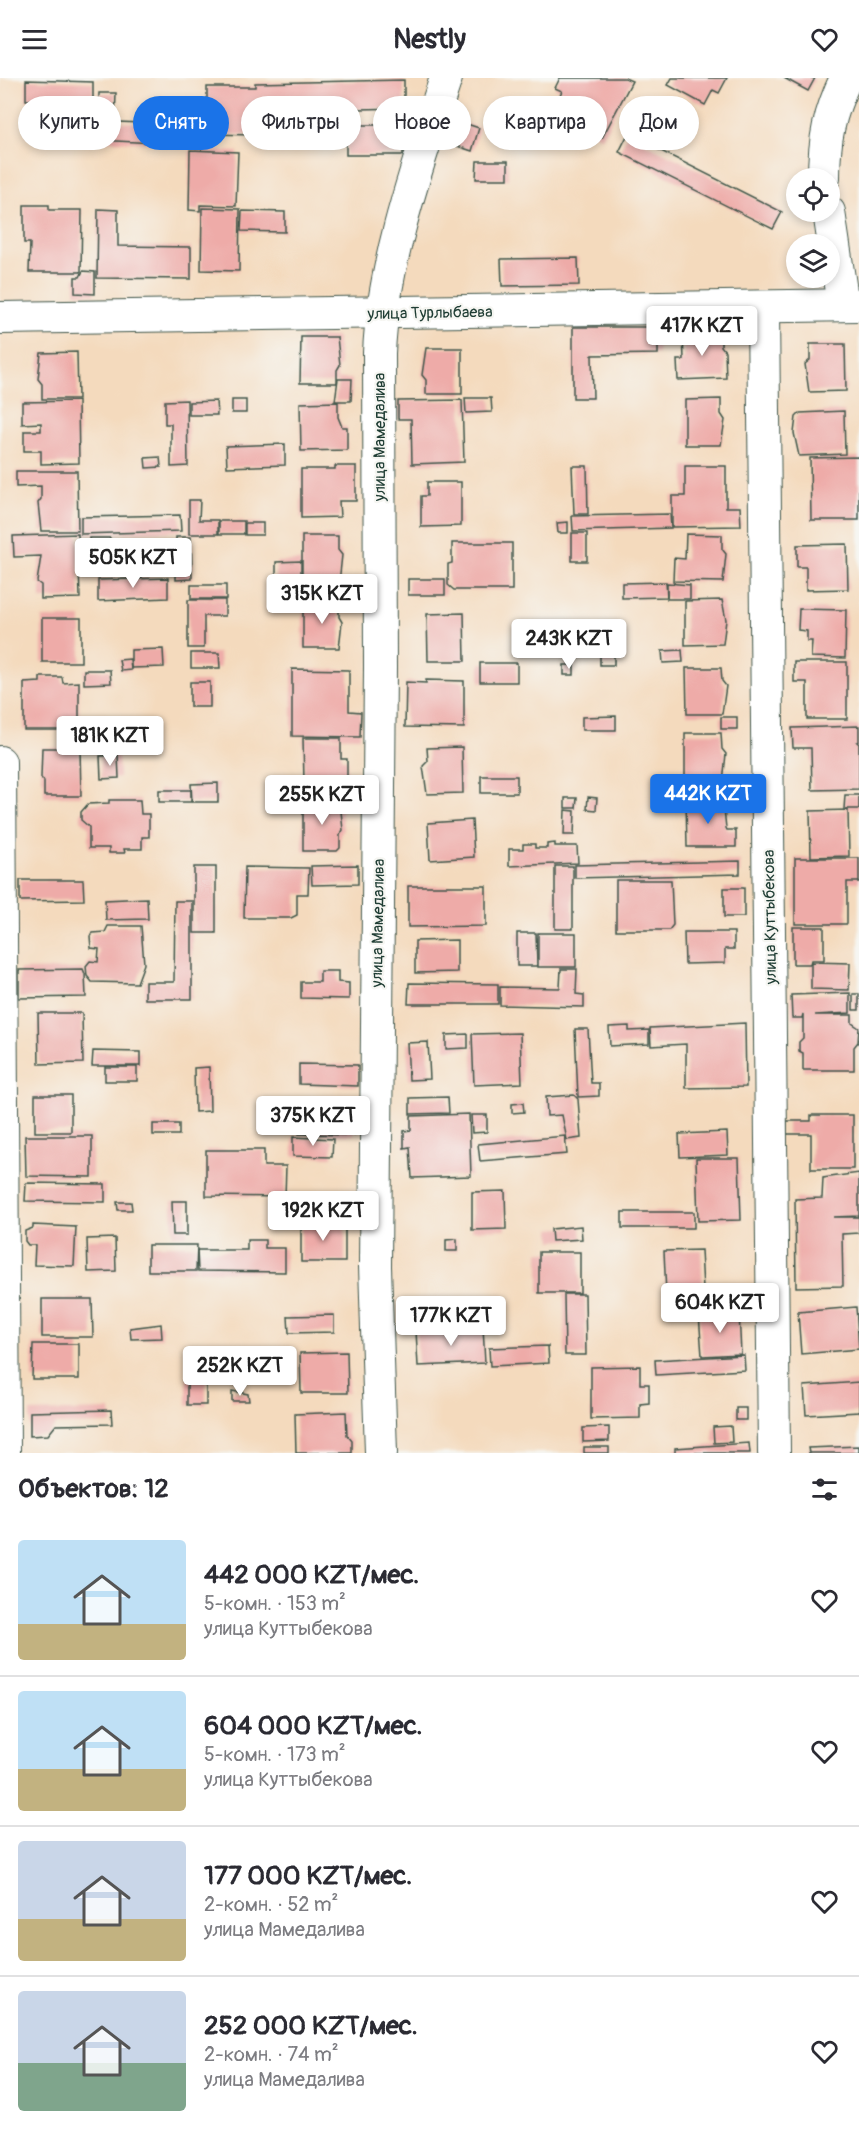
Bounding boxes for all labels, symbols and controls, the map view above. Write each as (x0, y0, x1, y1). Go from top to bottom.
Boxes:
icon: menu (18, 23, 51, 56)
text: Nestly (393, 23, 466, 56)
icon: heart (808, 23, 841, 56)
chip: Купить (18, 96, 121, 150)
chip: Снять (133, 96, 229, 150)
chip: Фильтры (241, 96, 361, 150)
chip: Новое (373, 96, 471, 150)
chip: Квартира (483, 96, 607, 150)
chip: Дом (619, 96, 699, 150)
map controls (786, 168, 840, 288)
button: locate (786, 168, 840, 222)
button: layers (786, 234, 840, 288)
street label: улица Турлыбаева (366, 302, 493, 324)
pin: 417K KZT (640, 306, 764, 357)
text: 417K KZT (660, 313, 744, 338)
street label: улица Мамедалива (370, 373, 390, 502)
pin: 505K KZT (71, 538, 195, 589)
text: 505K KZT (89, 545, 177, 570)
pin: 315K KZT (260, 574, 384, 625)
text: 315K KZT (280, 581, 364, 606)
pin: 243K KZT (507, 619, 631, 670)
text: 243K KZT (525, 626, 613, 651)
pin: 181K KZT (48, 716, 172, 767)
text: 181K KZT (71, 723, 149, 748)
pin: 442K KZT (646, 774, 770, 825)
pin: 255K KZT (260, 775, 384, 826)
text: 442K KZT (664, 781, 752, 806)
text: 255K KZT (279, 782, 365, 807)
street label: улица Куттыбекова (759, 849, 781, 986)
street label: улица Мамедалива (367, 859, 389, 988)
pin: 375K KZT (251, 1096, 375, 1147)
text: 375K KZT (270, 1103, 356, 1128)
pin: 192K KZT (261, 1191, 385, 1242)
text: 192K KZT (282, 1198, 364, 1223)
pin: 604K KZT (658, 1283, 782, 1334)
text: 604K KZT (675, 1290, 765, 1315)
pin: 177K KZT (389, 1296, 513, 1347)
text: 177K KZT (410, 1303, 492, 1328)
pin: 252K KZT (178, 1346, 302, 1397)
text: 252K KZT (197, 1353, 283, 1378)
text: Объектов: 12 (18, 1473, 169, 1505)
icon: filters (808, 1473, 841, 1506)
text: 442 000 KZT/мес. (204, 1559, 419, 1591)
icon: home (66, 1564, 138, 1636)
icon: heart (808, 1584, 841, 1617)
text: 5-комн. · 153 m² (204, 1591, 346, 1616)
text: улица Куттыбекова (204, 1616, 373, 1641)
text: 604 000 KZT/мес. (204, 1710, 423, 1742)
icon: home (66, 1715, 138, 1787)
icon: heart (808, 1735, 841, 1768)
text: 5-комн. · 173 m² (204, 1742, 346, 1767)
text: улица Куттыбекова (204, 1767, 373, 1792)
text: 177 000 KZT/мес. (204, 1860, 412, 1892)
icon: home (66, 1865, 138, 1937)
icon: heart (808, 1885, 841, 1918)
text: 2-комн. · 52 m² (204, 1892, 338, 1917)
text: улица Мамедалива (204, 1917, 365, 1942)
text: 252 000 KZT/мес. (204, 2010, 418, 2042)
icon: home (66, 2015, 138, 2087)
icon: heart (808, 2035, 841, 2068)
text: 2-комн. · 74 m² (204, 2042, 339, 2067)
text: улица Мамедалива (204, 2067, 365, 2092)

